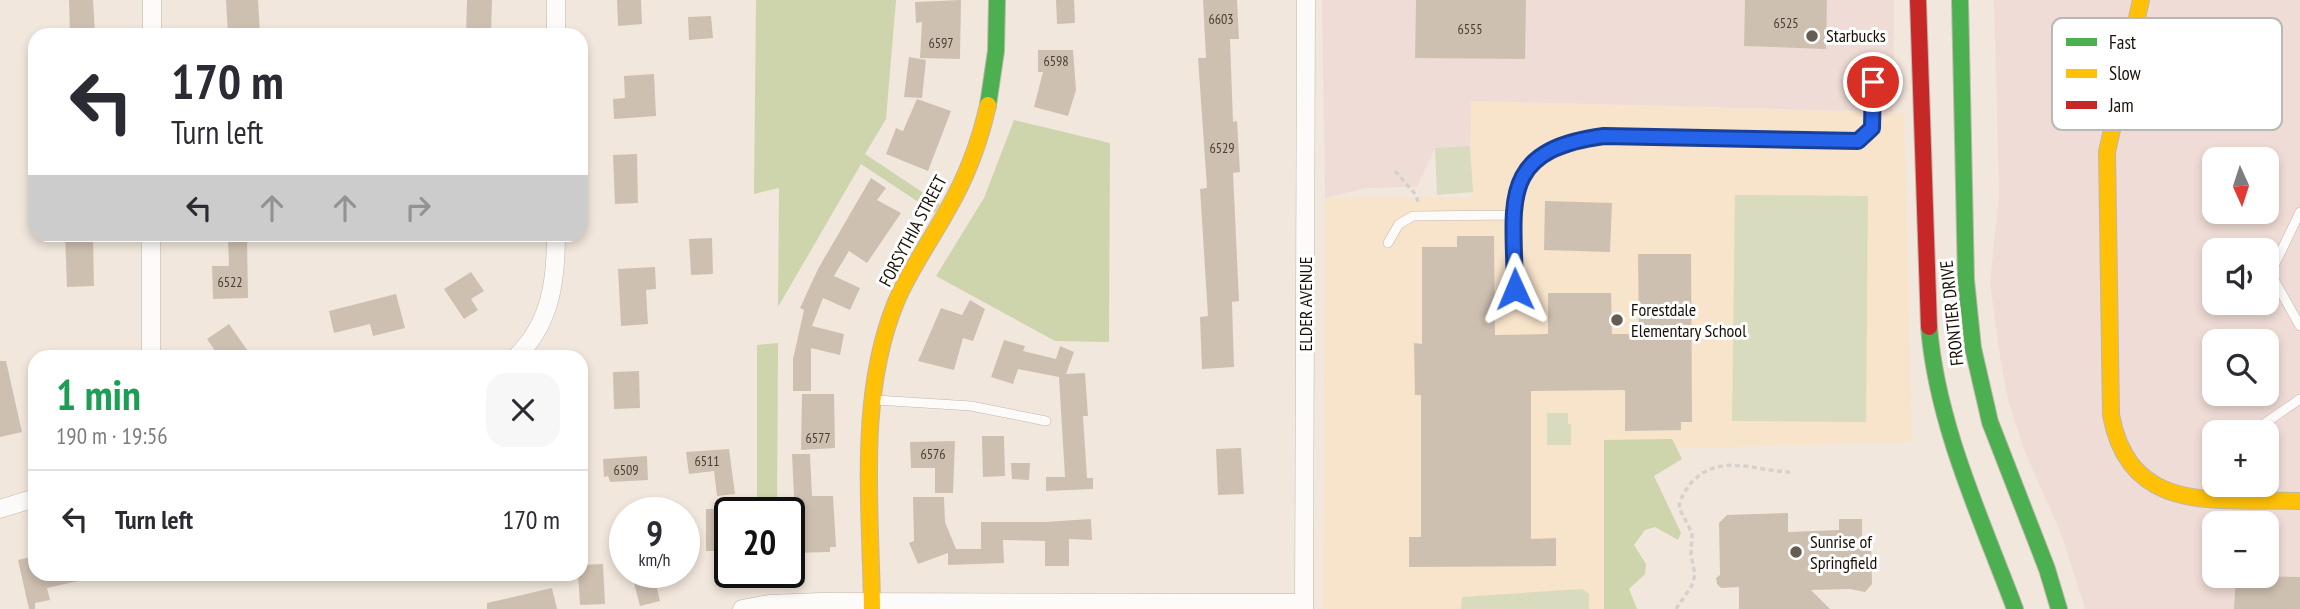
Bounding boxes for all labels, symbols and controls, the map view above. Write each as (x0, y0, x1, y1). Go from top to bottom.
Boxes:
house number: 6603 (1208, 10, 1234, 28)
house number: 6525 (1773, 14, 1799, 32)
legend (2052, 18, 2282, 130)
house number: 6555 (1457, 20, 1483, 38)
place label: Starbucks (1826, 24, 1886, 47)
marker: Starbucks (1804, 28, 1820, 44)
text: Fast (2109, 30, 2137, 54)
house number: 6597 (928, 34, 954, 52)
text: 170 m (171, 49, 284, 113)
house number: 6598 (1043, 52, 1069, 70)
pin (1843, 52, 1903, 112)
icon: left (56, 56, 147, 147)
text: Slow (2109, 61, 2142, 85)
icon: arrive (1854, 63, 1892, 101)
text: Jam (2108, 93, 2134, 117)
text: Turn left (171, 111, 263, 153)
house number: 6529 (1209, 139, 1235, 157)
north arrow (2202, 147, 2278, 224)
map controls (2202, 147, 2279, 588)
street label: FORSYTHIA STREET (874, 171, 952, 290)
icon: left (180, 189, 218, 227)
icon: ahead (253, 189, 291, 227)
icon: ahead (326, 189, 364, 227)
icon: right (399, 189, 437, 227)
button: sound (2202, 238, 2279, 315)
position arrow (1478, 252, 1552, 326)
street label: ELDER AVENUE (1294, 257, 1317, 352)
street label: FRONTIER DRIVE (1935, 259, 1968, 367)
house number: 6522 (217, 273, 243, 291)
place label: Forestdale Elementary School (1631, 298, 1747, 342)
marker: Forestdale Elementary School (1609, 312, 1625, 328)
button: search (2202, 329, 2279, 406)
text: 1 min (56, 367, 141, 422)
button: close (486, 373, 560, 447)
button: + (2202, 420, 2279, 497)
text: 190 m · 19:56 (56, 421, 168, 450)
house number: 6577 (805, 429, 831, 447)
house number: 6576 (920, 445, 946, 463)
house number: 6511 (694, 452, 720, 470)
house number: 6509 (613, 461, 639, 479)
speed limit sign: 20 (714, 497, 805, 588)
icon: left (56, 500, 94, 538)
text: Turn left (115, 503, 193, 536)
text: 170 m (502, 503, 560, 536)
text: 9 (646, 510, 663, 556)
button: − (2202, 511, 2279, 588)
place label: Sunrise of Springfield (1810, 530, 1877, 574)
marker: Sunrise of Springfield (1788, 544, 1804, 560)
text: km/h (639, 548, 670, 571)

